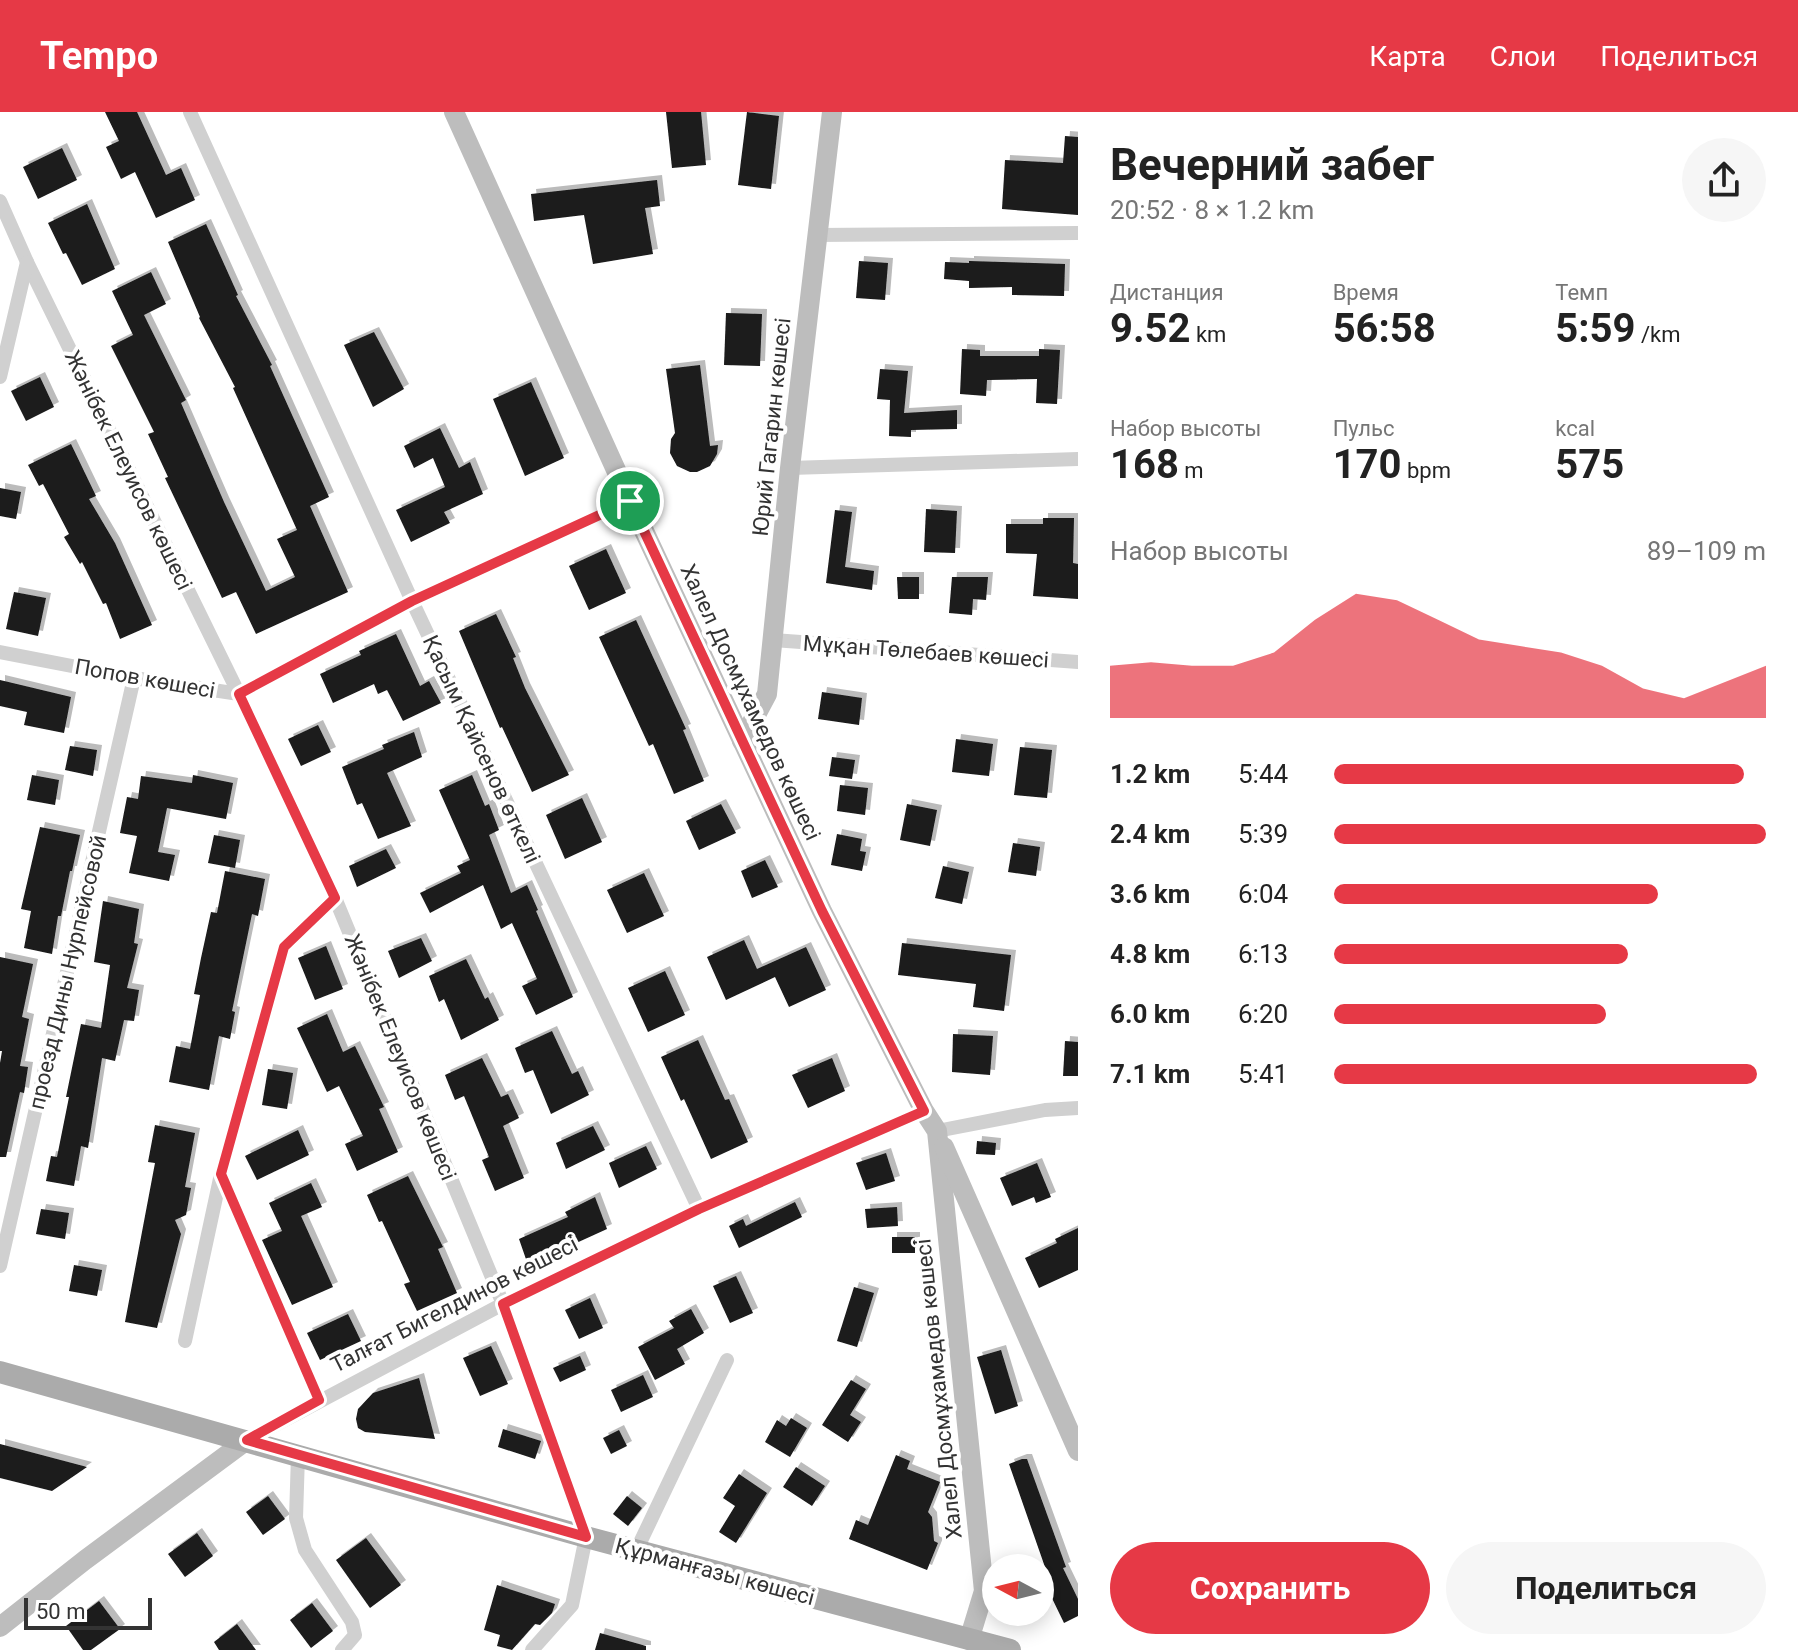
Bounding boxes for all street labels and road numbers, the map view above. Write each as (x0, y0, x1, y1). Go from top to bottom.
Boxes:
street label: Юрий Гагарин көшесі (748, 316, 795, 538)
street label: Жәнібек Елеуисов көшесі (60, 347, 197, 594)
street label: Халел Досмұхамедов көшесі (675, 560, 826, 844)
street label: Мұқан Төлебаев көшесі (802, 630, 1050, 673)
street label: Қасым Қайсенов өткелі (418, 631, 545, 867)
street label: Попов көшесі (73, 654, 217, 703)
street label: проезд Дины Нурпейсовой (24, 832, 111, 1112)
street label: Жәнібек Елеуисов көшесі (340, 931, 461, 1184)
street label: Талғат Бигелдинов көшесі (327, 1231, 582, 1378)
street label: Халел Досмұхамедов көшесі (910, 1238, 967, 1540)
street label: Құрманғазы көшесі (613, 1533, 817, 1610)

